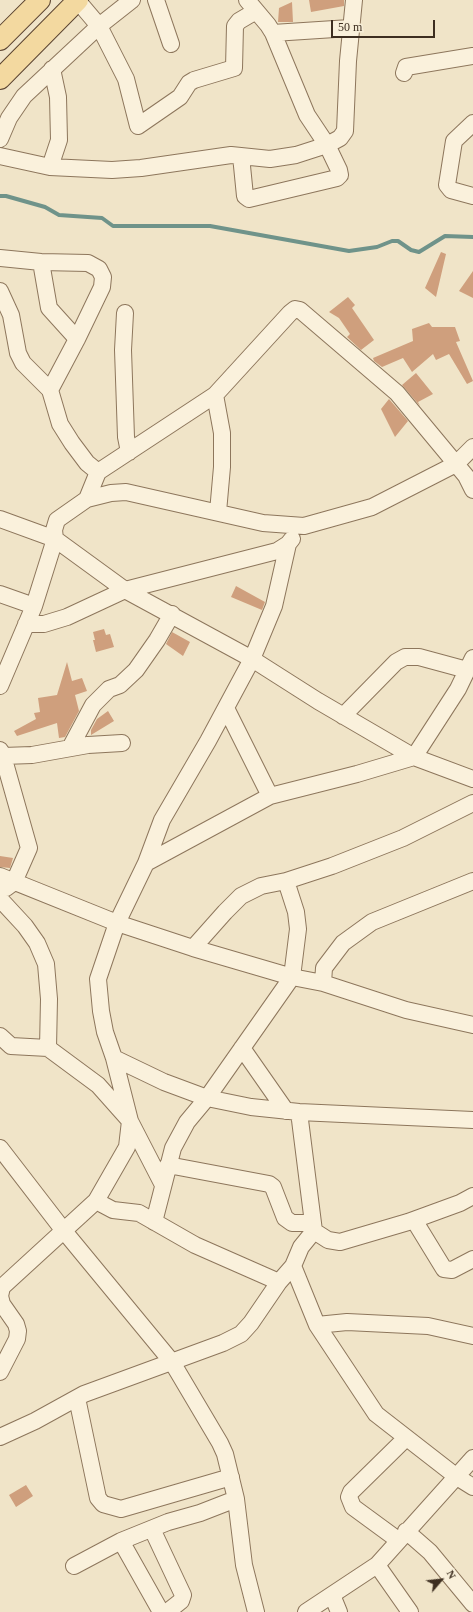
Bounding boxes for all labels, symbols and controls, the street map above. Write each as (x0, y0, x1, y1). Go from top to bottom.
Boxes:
scale bar (333, 12, 437, 38)
text: 50 m (338, 20, 362, 34)
north arrow (421, 1560, 461, 1600)
text: N (444, 1568, 459, 1581)

